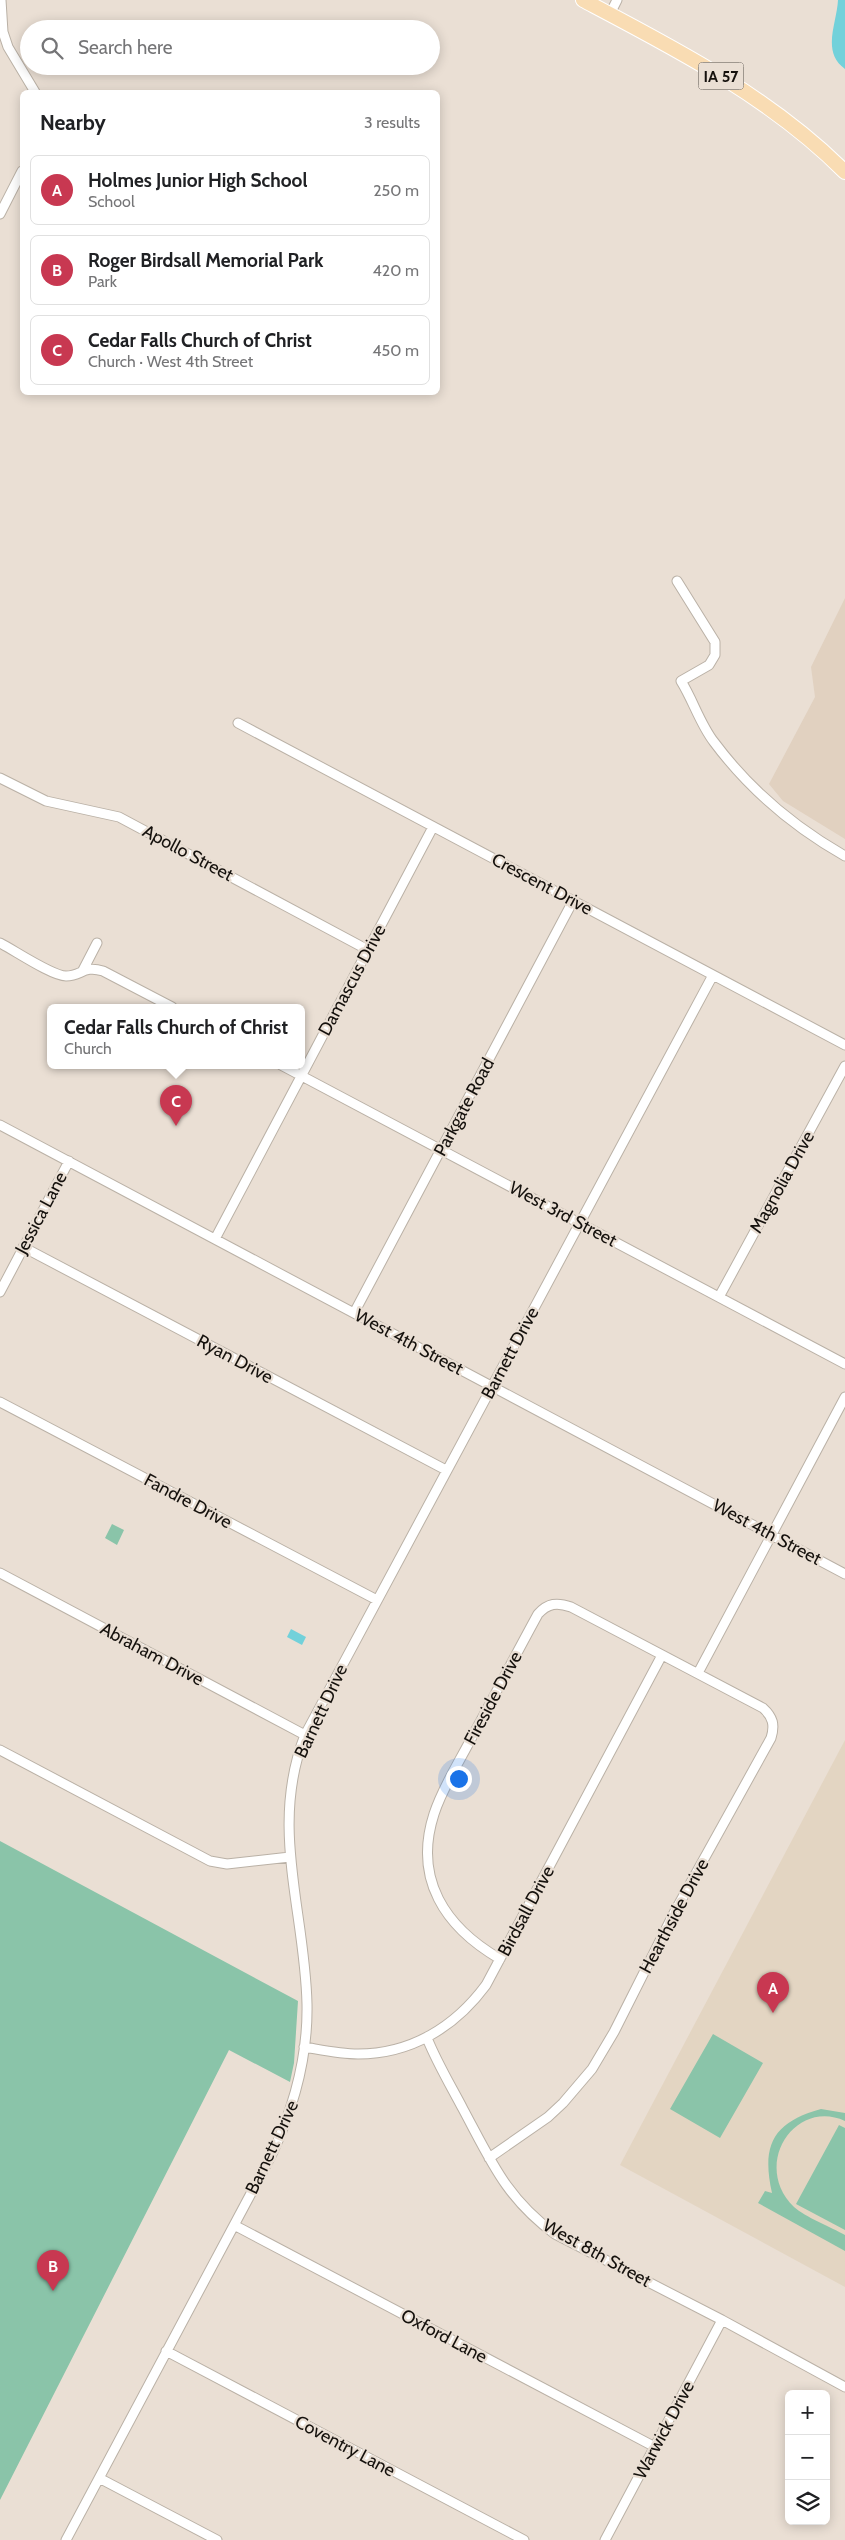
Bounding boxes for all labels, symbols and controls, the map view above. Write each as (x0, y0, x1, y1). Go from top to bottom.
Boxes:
search box (20, 20, 440, 75)
icon: search (38, 34, 66, 62)
text: Search here (78, 36, 172, 59)
road number: IA 57 (698, 62, 744, 90)
text: Nearby (40, 110, 106, 135)
text: 3 results (364, 113, 420, 132)
text: Holmes Junior High School (88, 169, 307, 192)
text: A (52, 181, 62, 200)
text: 250 m (373, 181, 419, 200)
text: School (88, 192, 135, 211)
text: Roger Birdsall Memorial Park (88, 249, 324, 272)
text: B (52, 261, 62, 280)
text: 420 m (373, 261, 419, 280)
text: Park (88, 272, 117, 291)
text: Cedar Falls Church of Christ (88, 329, 312, 352)
text: C (52, 341, 62, 360)
text: 450 m (372, 341, 419, 360)
text: Church · West 4th Street (88, 352, 253, 371)
street label: Apollo Street (139, 820, 237, 886)
street label: Crescent Drive (488, 848, 596, 920)
street label: Damascus Drive (313, 921, 391, 1039)
popup (47, 1004, 305, 1069)
text: Cedar Falls Church of Christ (64, 1016, 288, 1039)
text: Church (64, 1039, 112, 1058)
street label: Parkgate Road (429, 1054, 499, 1160)
pin: C (160, 1085, 192, 1126)
street label: Magnolia Drive (745, 1127, 819, 1237)
street label: Jessica Lane (10, 1168, 72, 1259)
street label: West 3rd Street (505, 1176, 621, 1252)
street label: Barnett Drive (477, 1303, 543, 1403)
street label: West 4th Street (351, 1304, 467, 1380)
street label: Ryan Drive (193, 1330, 277, 1388)
street label: Fandre Drive (140, 1469, 236, 1533)
street label: West 4th Street (709, 1494, 825, 1570)
street label: Abraham Drive (97, 1618, 207, 1690)
street label: Fireside Drive (459, 1648, 527, 1748)
street label: Barnett Drive (290, 1661, 352, 1761)
your location (446, 1766, 472, 1792)
street label: Hearthside Drive (635, 1855, 713, 1977)
street label: Birdsall Drive (493, 1862, 559, 1960)
pin: A (757, 1972, 789, 2013)
street label: Barnett Drive (241, 2097, 303, 2197)
street label: West 8th Street (539, 2214, 655, 2292)
pin: B (37, 2250, 69, 2291)
street label: Oxford Lane (397, 2304, 491, 2368)
street label: Warwick Drive (629, 2377, 699, 2483)
map controls (785, 2390, 830, 2525)
button: + (785, 2390, 830, 2435)
street label: Coventry Lane (291, 2410, 399, 2482)
button: − (785, 2435, 830, 2480)
button: layers (785, 2480, 830, 2525)

